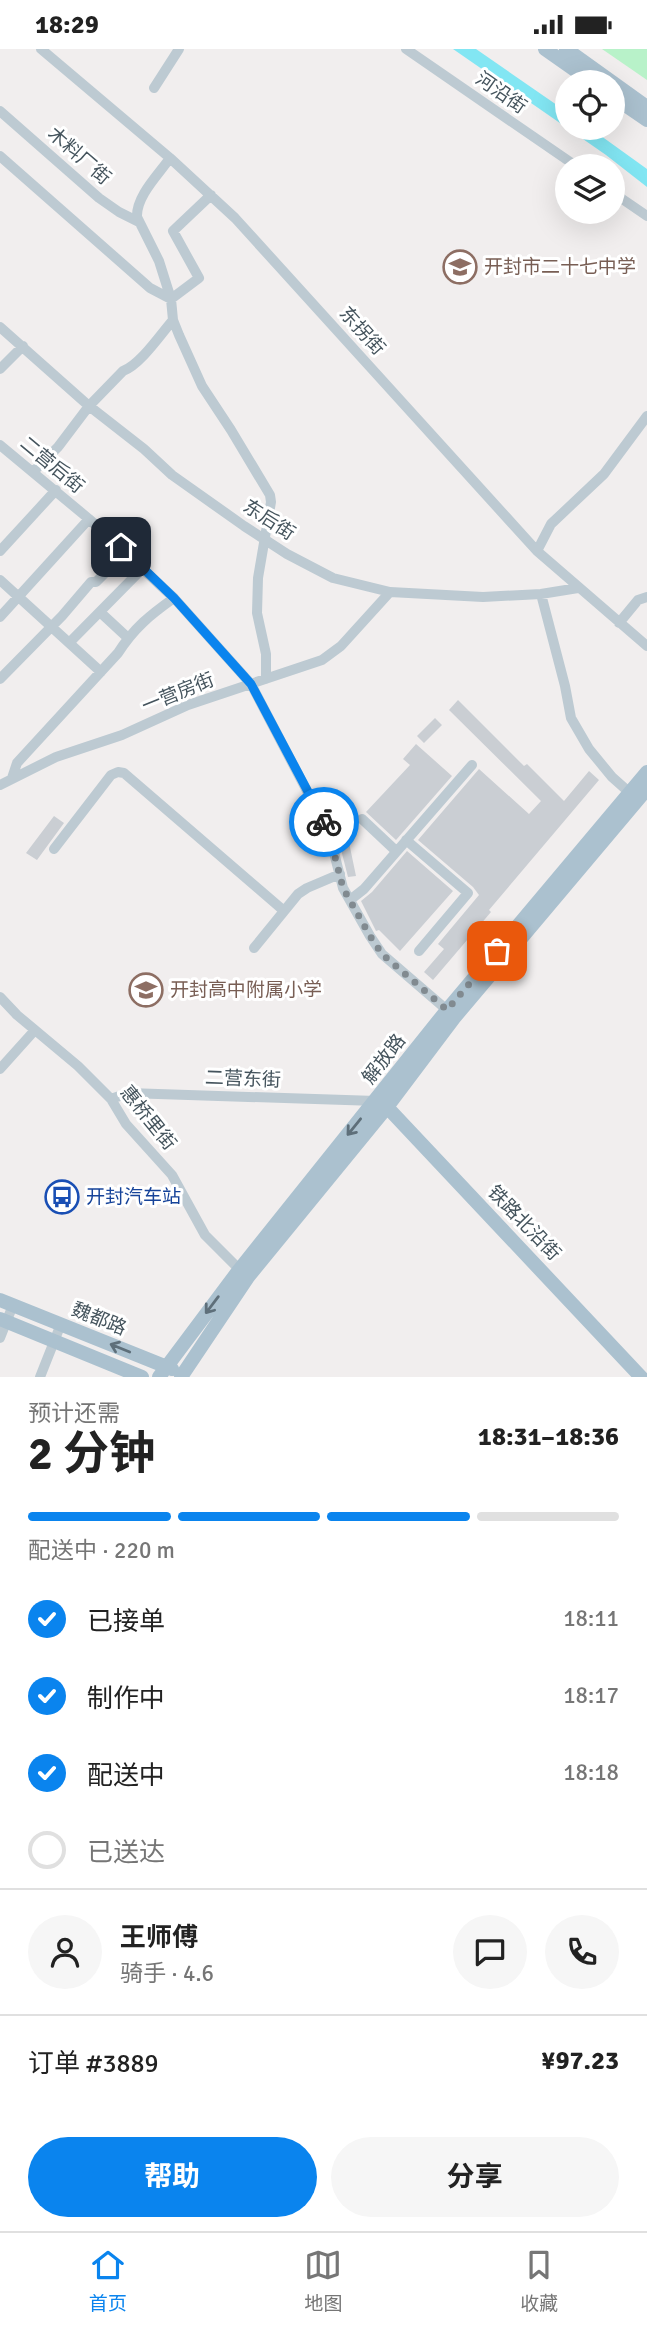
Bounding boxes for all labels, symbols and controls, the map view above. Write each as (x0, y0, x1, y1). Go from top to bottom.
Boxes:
text: 18:29 (35, 9, 99, 41)
street label: 河沿街 (471, 67, 531, 119)
map controls (555, 70, 625, 224)
button: locate (555, 70, 625, 140)
street label: 木料厂街 (42, 122, 116, 190)
button: layers (555, 154, 625, 224)
school or university icon: 开封市二十七中学 (441, 248, 479, 286)
place label: 开封市二十七中学 (484, 255, 636, 279)
street label: 东拐街 (334, 302, 390, 360)
street label: 二营后街 (15, 431, 89, 499)
street label: 东后街 (239, 494, 299, 546)
pin (91, 517, 151, 577)
icon: home (102, 528, 140, 566)
street label: 一营房街 (138, 668, 218, 718)
courier (289, 787, 359, 857)
icon: bike (305, 803, 343, 841)
pin (467, 921, 527, 981)
icon: bag (478, 932, 516, 970)
school or university icon: 开封高中附属小学 (127, 971, 165, 1009)
place label: 开封高中附属小学 (170, 978, 322, 1002)
street label: 解放路 (357, 1029, 411, 1089)
street label: 二营东街 (205, 1066, 281, 1092)
street label: 惠桥里街 (115, 1081, 181, 1155)
one-way arrow (346, 1118, 362, 1136)
bus stop icon: 开封汽车站 (43, 1178, 81, 1216)
street label: 铁路北沿街 (482, 1180, 566, 1266)
place label: 开封汽车站 (86, 1185, 181, 1209)
one-way arrow (205, 1296, 220, 1314)
street label: 魏都路 (68, 1297, 130, 1341)
one-way arrow (109, 1341, 131, 1354)
text: 预计还需 (28, 1399, 120, 1428)
text: 18:31–18:36 (478, 1421, 619, 1453)
text: 2 分钟 (28, 1426, 155, 1482)
text: 配送中 · 220 m (28, 1536, 175, 1565)
icon: check (28, 1600, 66, 1638)
text: 18:11 (563, 1604, 619, 1633)
text: 已接单 (87, 1606, 165, 1638)
icon: check (28, 1677, 66, 1715)
text: 18:17 (563, 1681, 619, 1710)
text: 制作中 (87, 1683, 165, 1715)
icon: check (28, 1754, 66, 1792)
text: 18:18 (563, 1758, 619, 1787)
text: 配送中 (87, 1760, 165, 1792)
text: 已送达 (87, 1837, 165, 1869)
button: person (28, 1915, 102, 1989)
button: chat (453, 1915, 527, 1989)
button: phone (545, 1915, 619, 1989)
text: 王师傅 (120, 1922, 198, 1954)
text: 骑手 · 4.6 (120, 1959, 214, 1988)
text: ¥97.23 (541, 2045, 619, 2077)
text: 订单 #3889 (28, 2048, 159, 2080)
button: 帮助 (28, 2137, 317, 2217)
button: 分享 (331, 2137, 619, 2217)
tab: 首页 (89, 2246, 127, 2316)
tab: 地图 (304, 2246, 342, 2316)
tab: 收藏 (520, 2246, 558, 2316)

